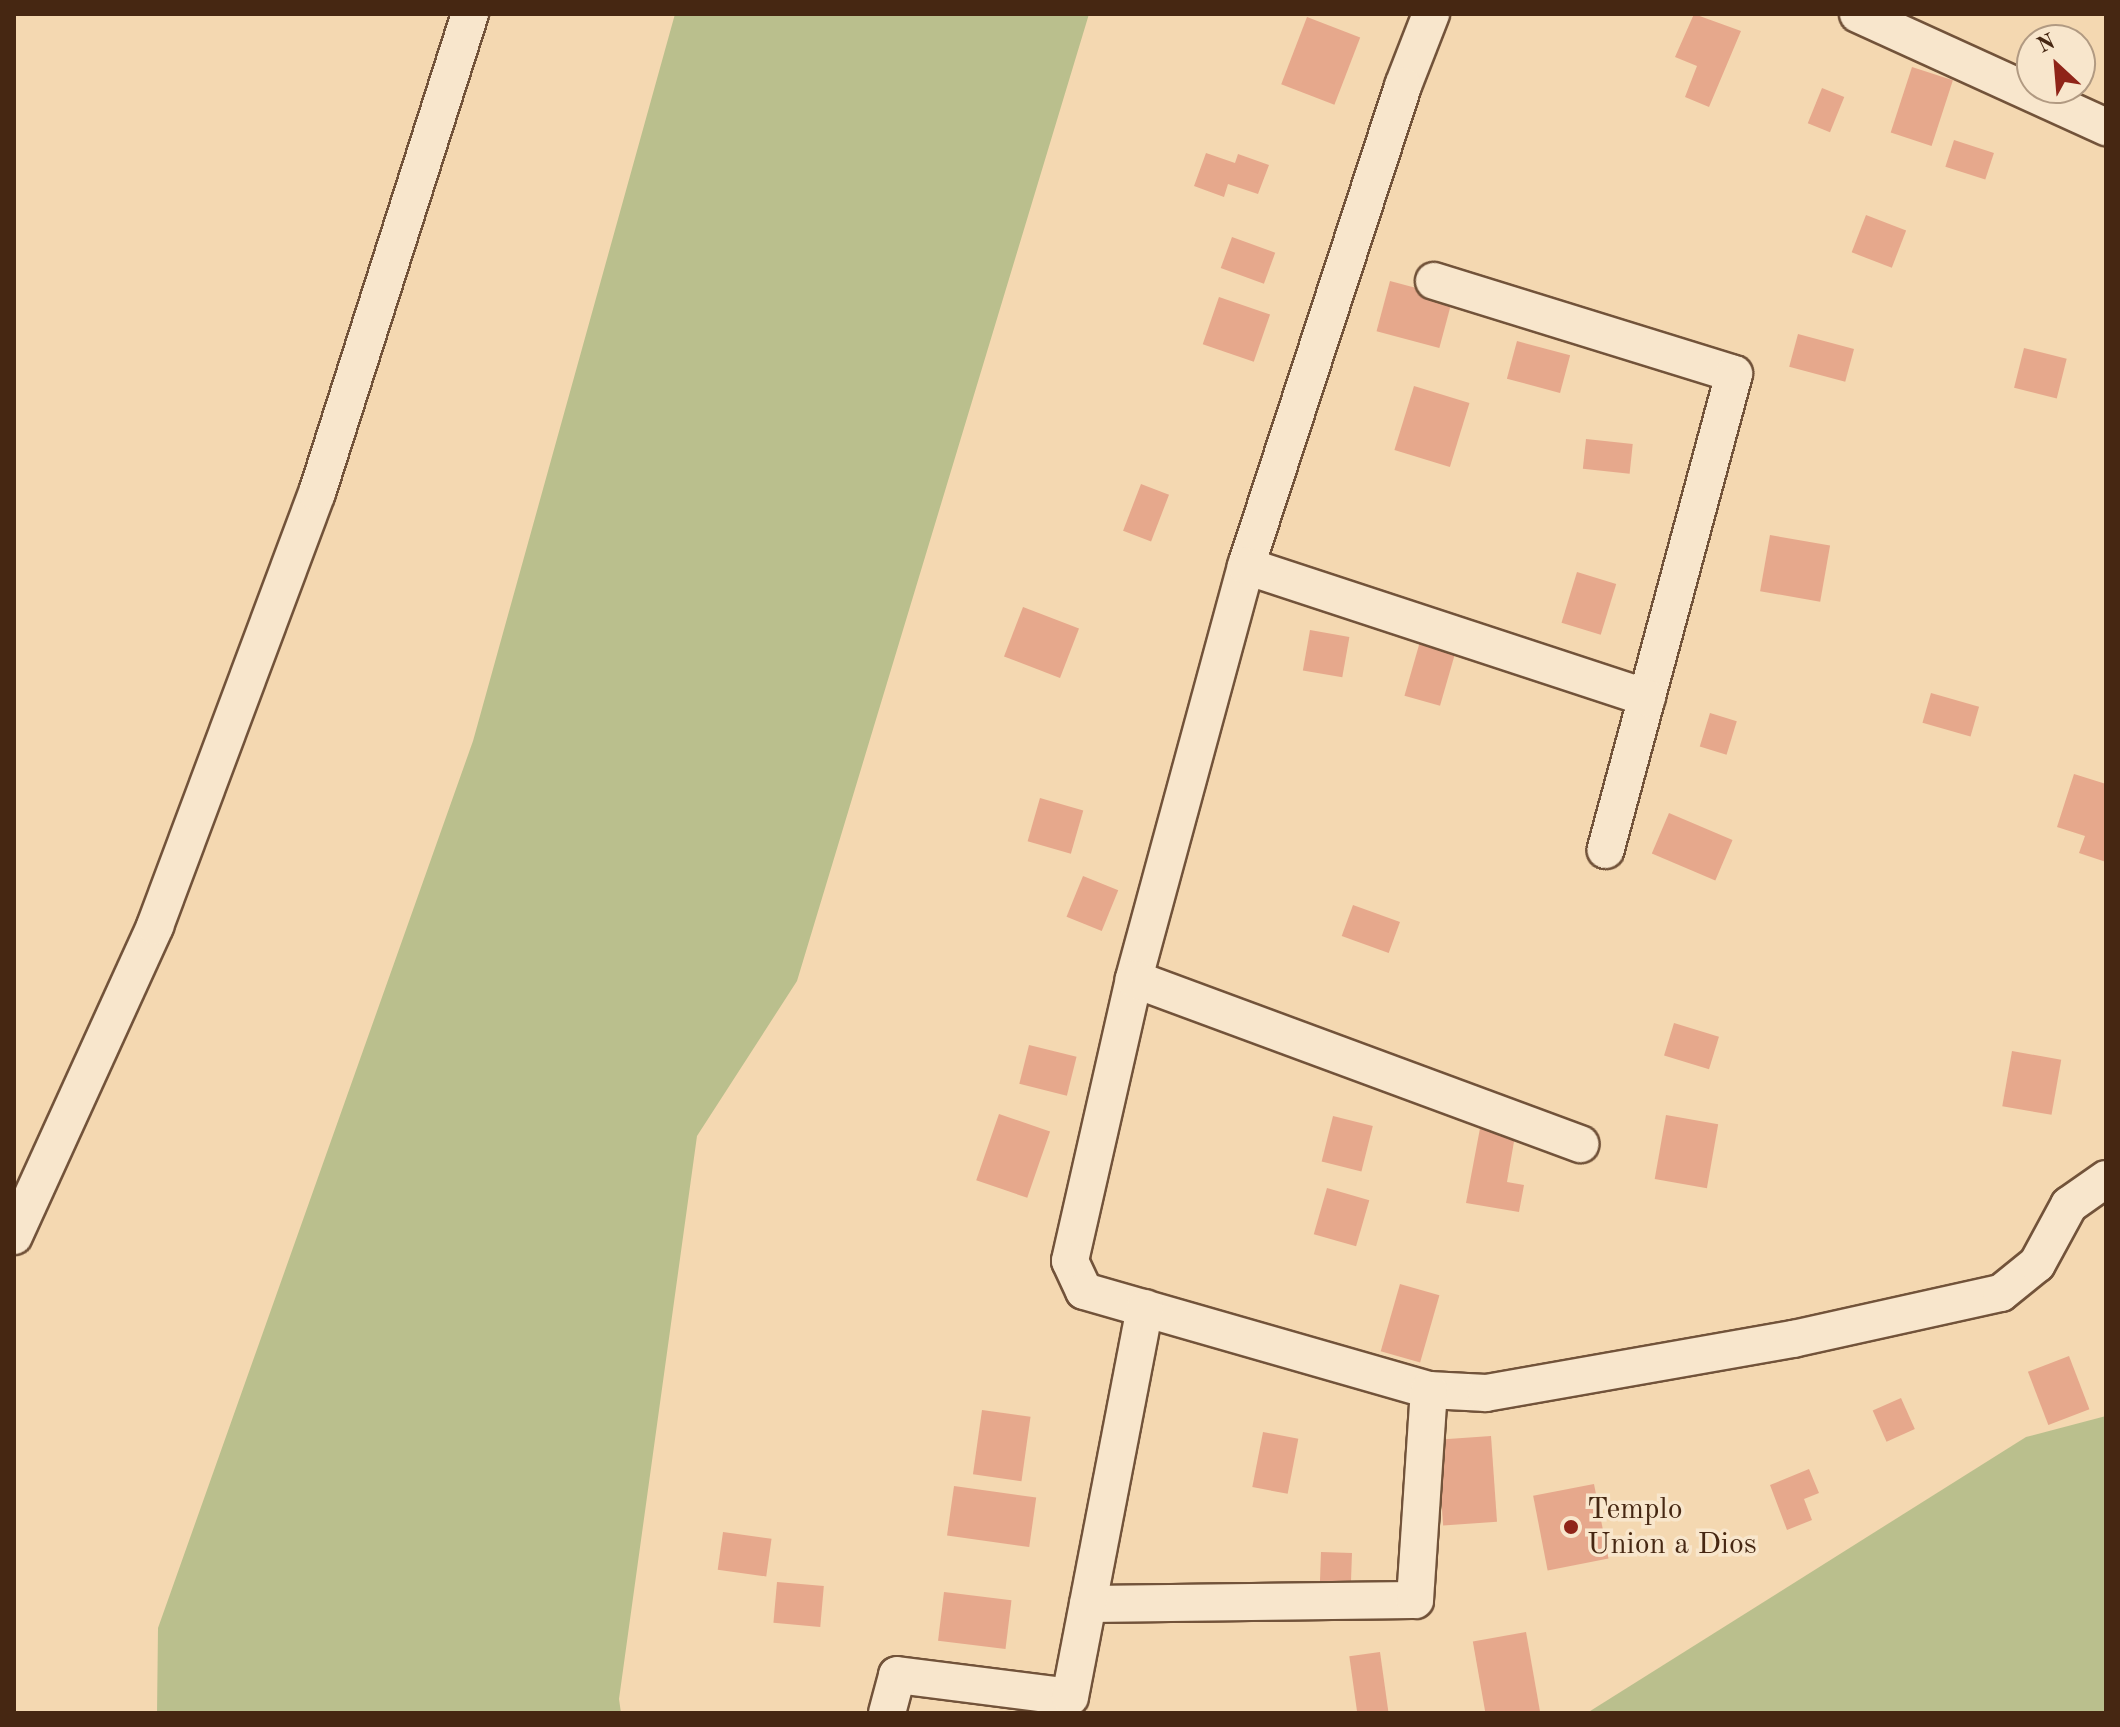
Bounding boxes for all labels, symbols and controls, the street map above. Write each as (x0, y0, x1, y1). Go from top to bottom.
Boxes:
north arrow (2016, 24, 2096, 104)
text: N (2034, 31, 2059, 58)
place label: Templo Union a Dios (1587, 1492, 1757, 1562)
marker: Templo Union a Dios (1562, 1518, 1580, 1536)

